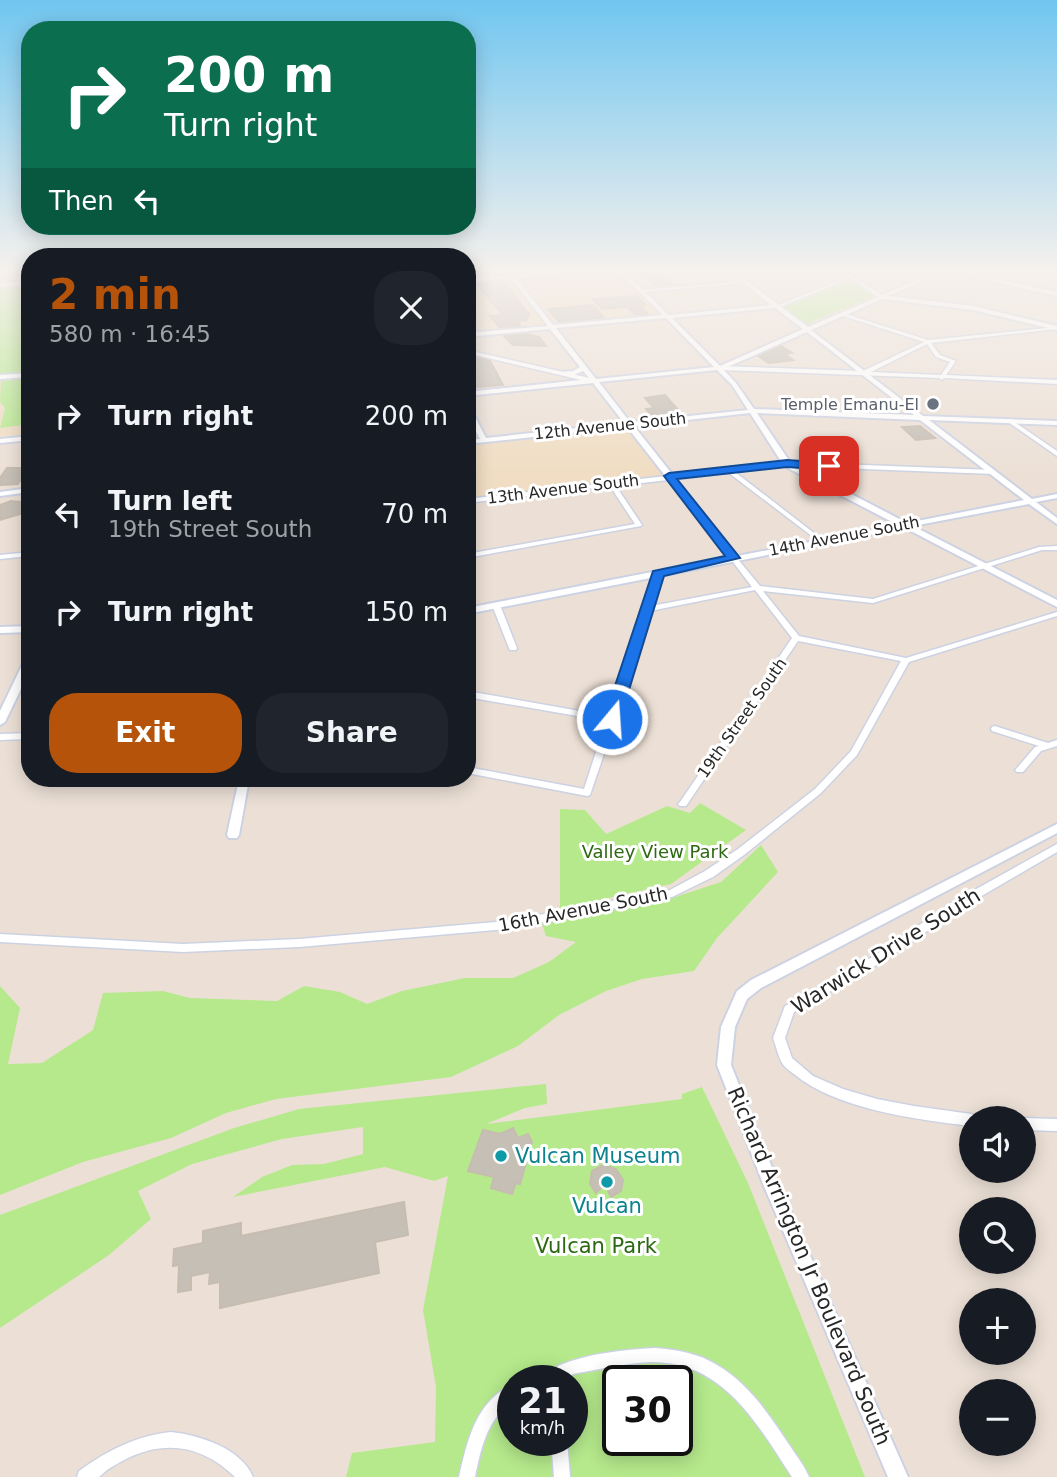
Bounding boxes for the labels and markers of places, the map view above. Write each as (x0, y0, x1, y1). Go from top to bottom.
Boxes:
place label: Temple Emanu-El (780, 395, 919, 414)
marker: Temple Emanu-El (925, 396, 941, 412)
pin (799, 436, 859, 496)
place label: Vulcan Museum (515, 1144, 681, 1168)
marker: Vulcan Museum (493, 1148, 509, 1164)
marker: Vulcan (599, 1174, 615, 1190)
place label: Vulcan (572, 1194, 642, 1218)

